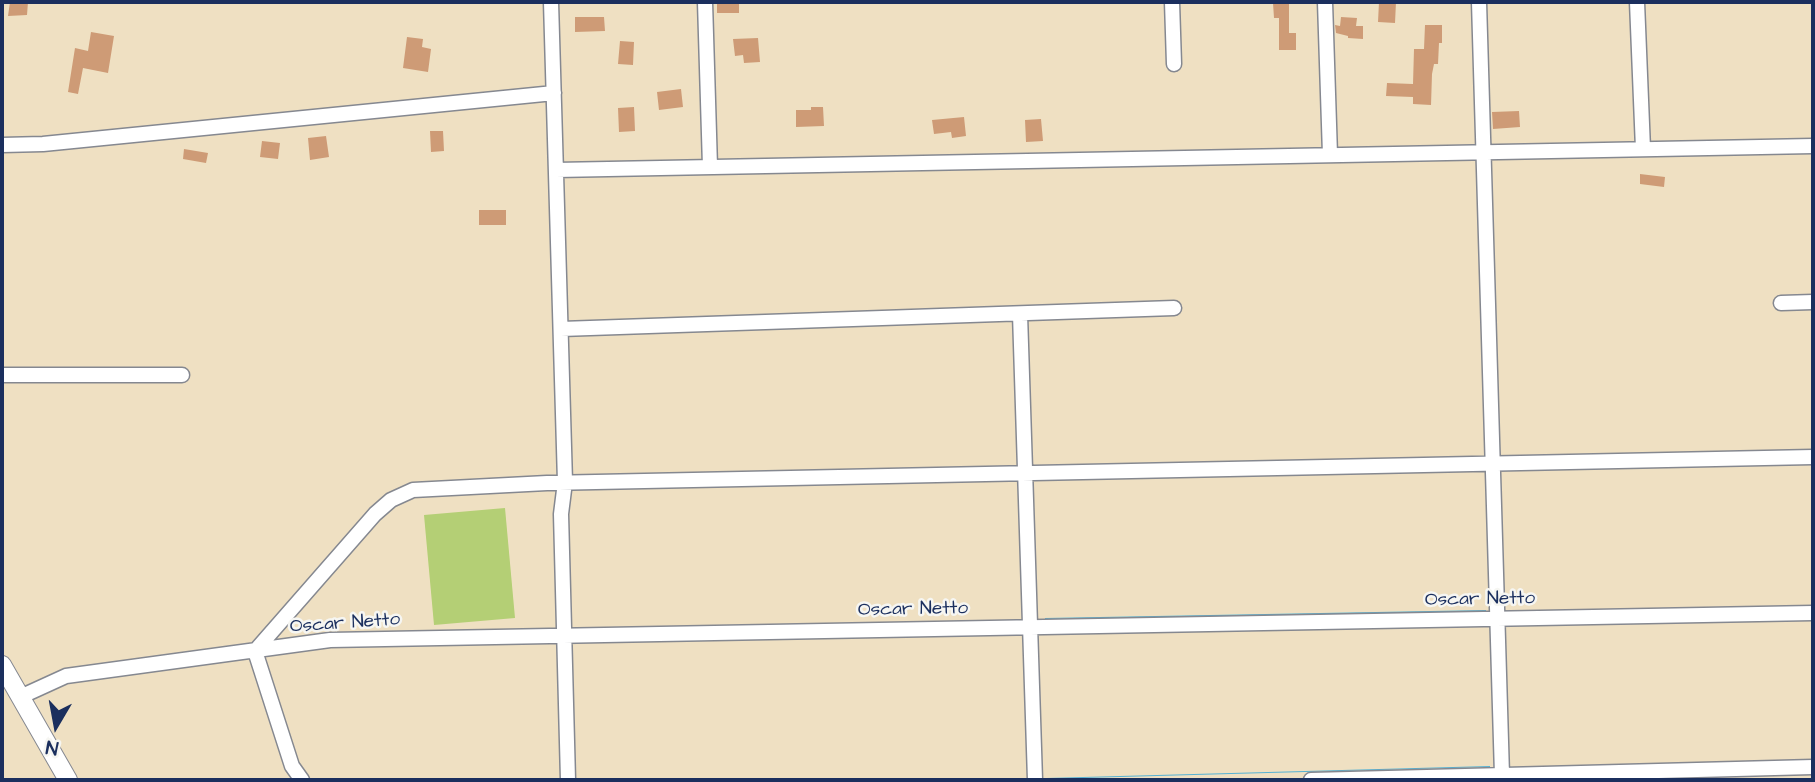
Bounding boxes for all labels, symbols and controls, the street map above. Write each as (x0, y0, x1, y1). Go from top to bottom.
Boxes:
street label: Oscar Netto (1425, 588, 1535, 612)
street label: Oscar Netto (858, 598, 968, 622)
street label: Oscar Netto (289, 609, 401, 639)
north arrow (21, 691, 91, 761)
text: N (44, 733, 60, 762)

